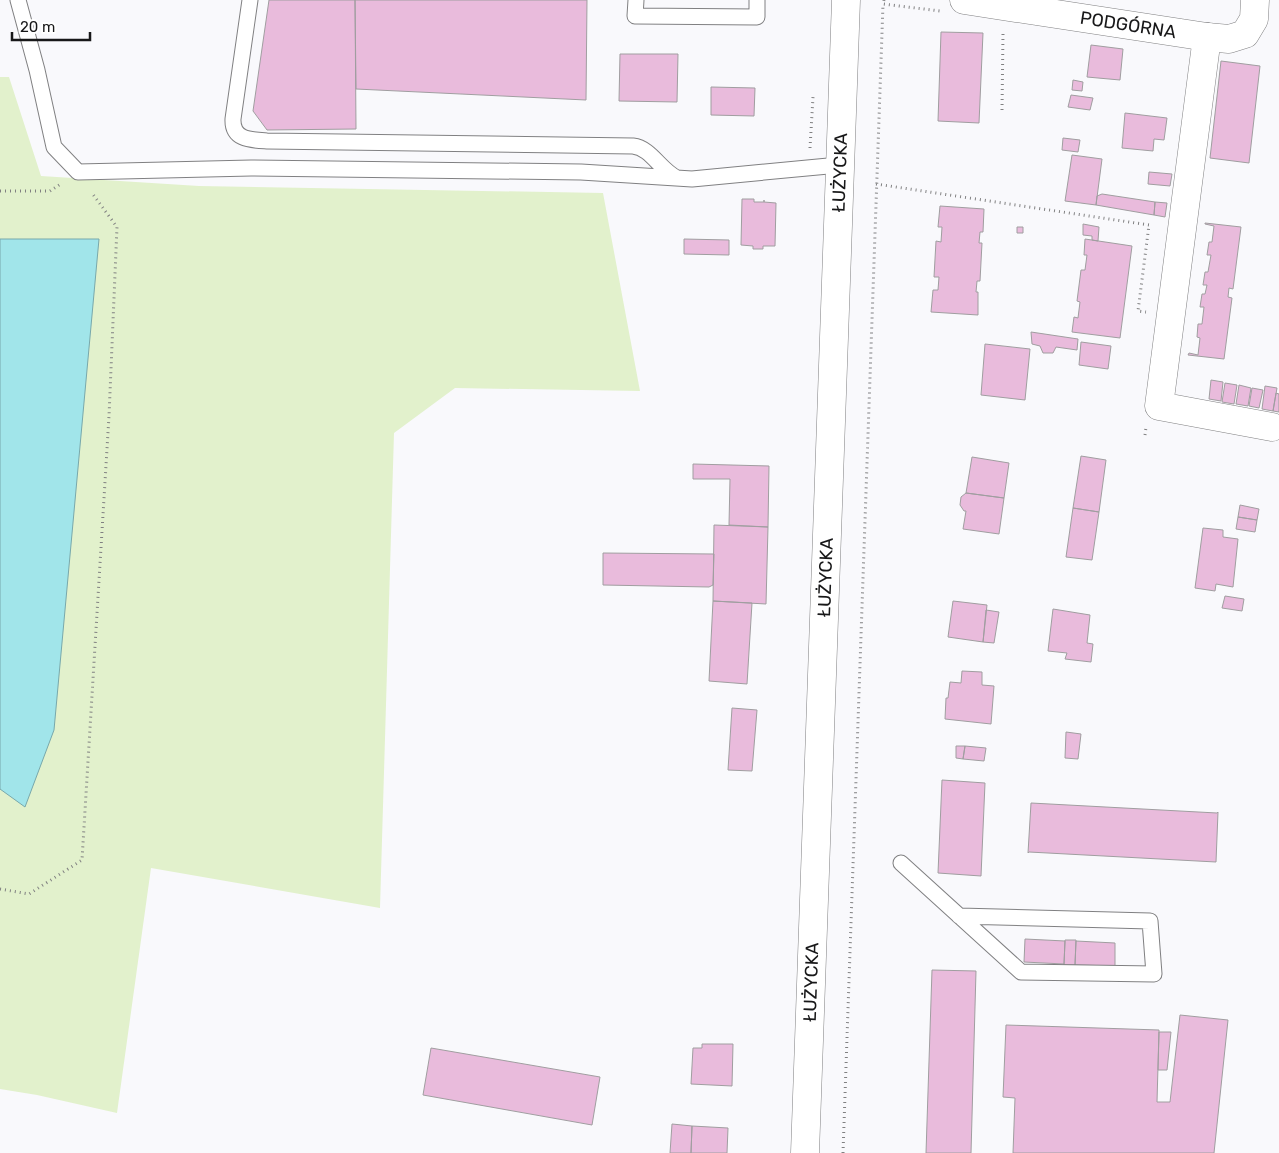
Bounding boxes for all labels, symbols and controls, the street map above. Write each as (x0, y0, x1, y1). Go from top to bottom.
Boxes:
street label: PODGÓRNA (1079, 7, 1178, 43)
scale bar (12, 10, 90, 42)
text: 20 m (20, 18, 55, 36)
street label: ŁUŻYCKA (827, 133, 852, 213)
street label: ŁUŻYCKA (813, 537, 838, 617)
street label: ŁUŻYCKA (799, 942, 823, 1022)

